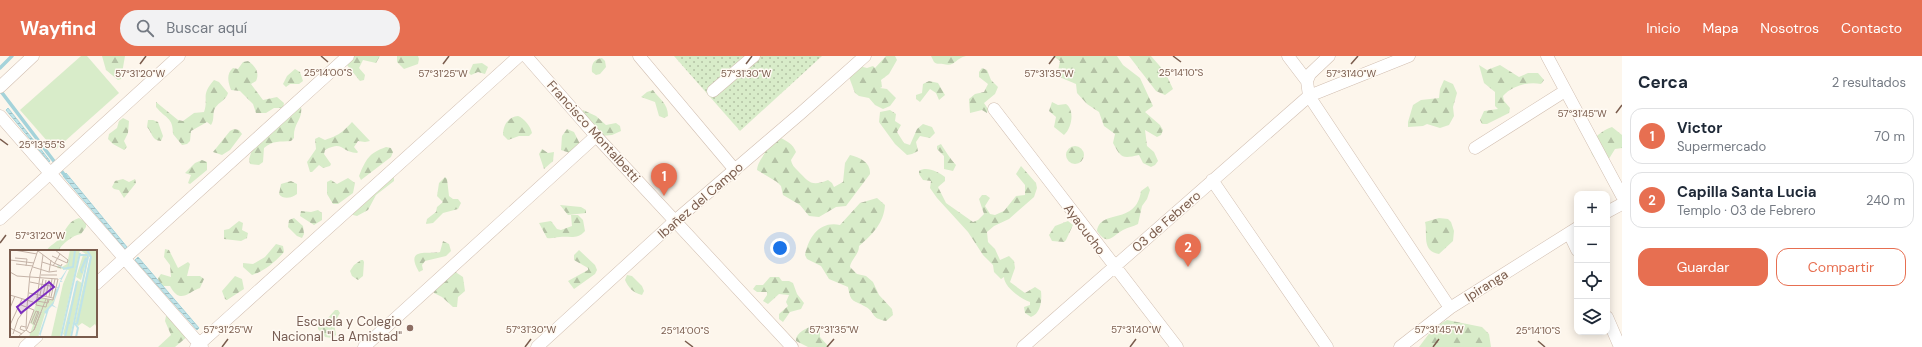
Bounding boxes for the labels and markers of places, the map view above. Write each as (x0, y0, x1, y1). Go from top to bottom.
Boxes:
pin: 1 (651, 163, 677, 196)
pin: 2 (1175, 234, 1201, 267)
place label: Escuela y Colegio Nacional "La Amistad" (272, 313, 402, 345)
marker: Escuela y Colegio Nacional "La Amistad" (405, 323, 415, 333)

